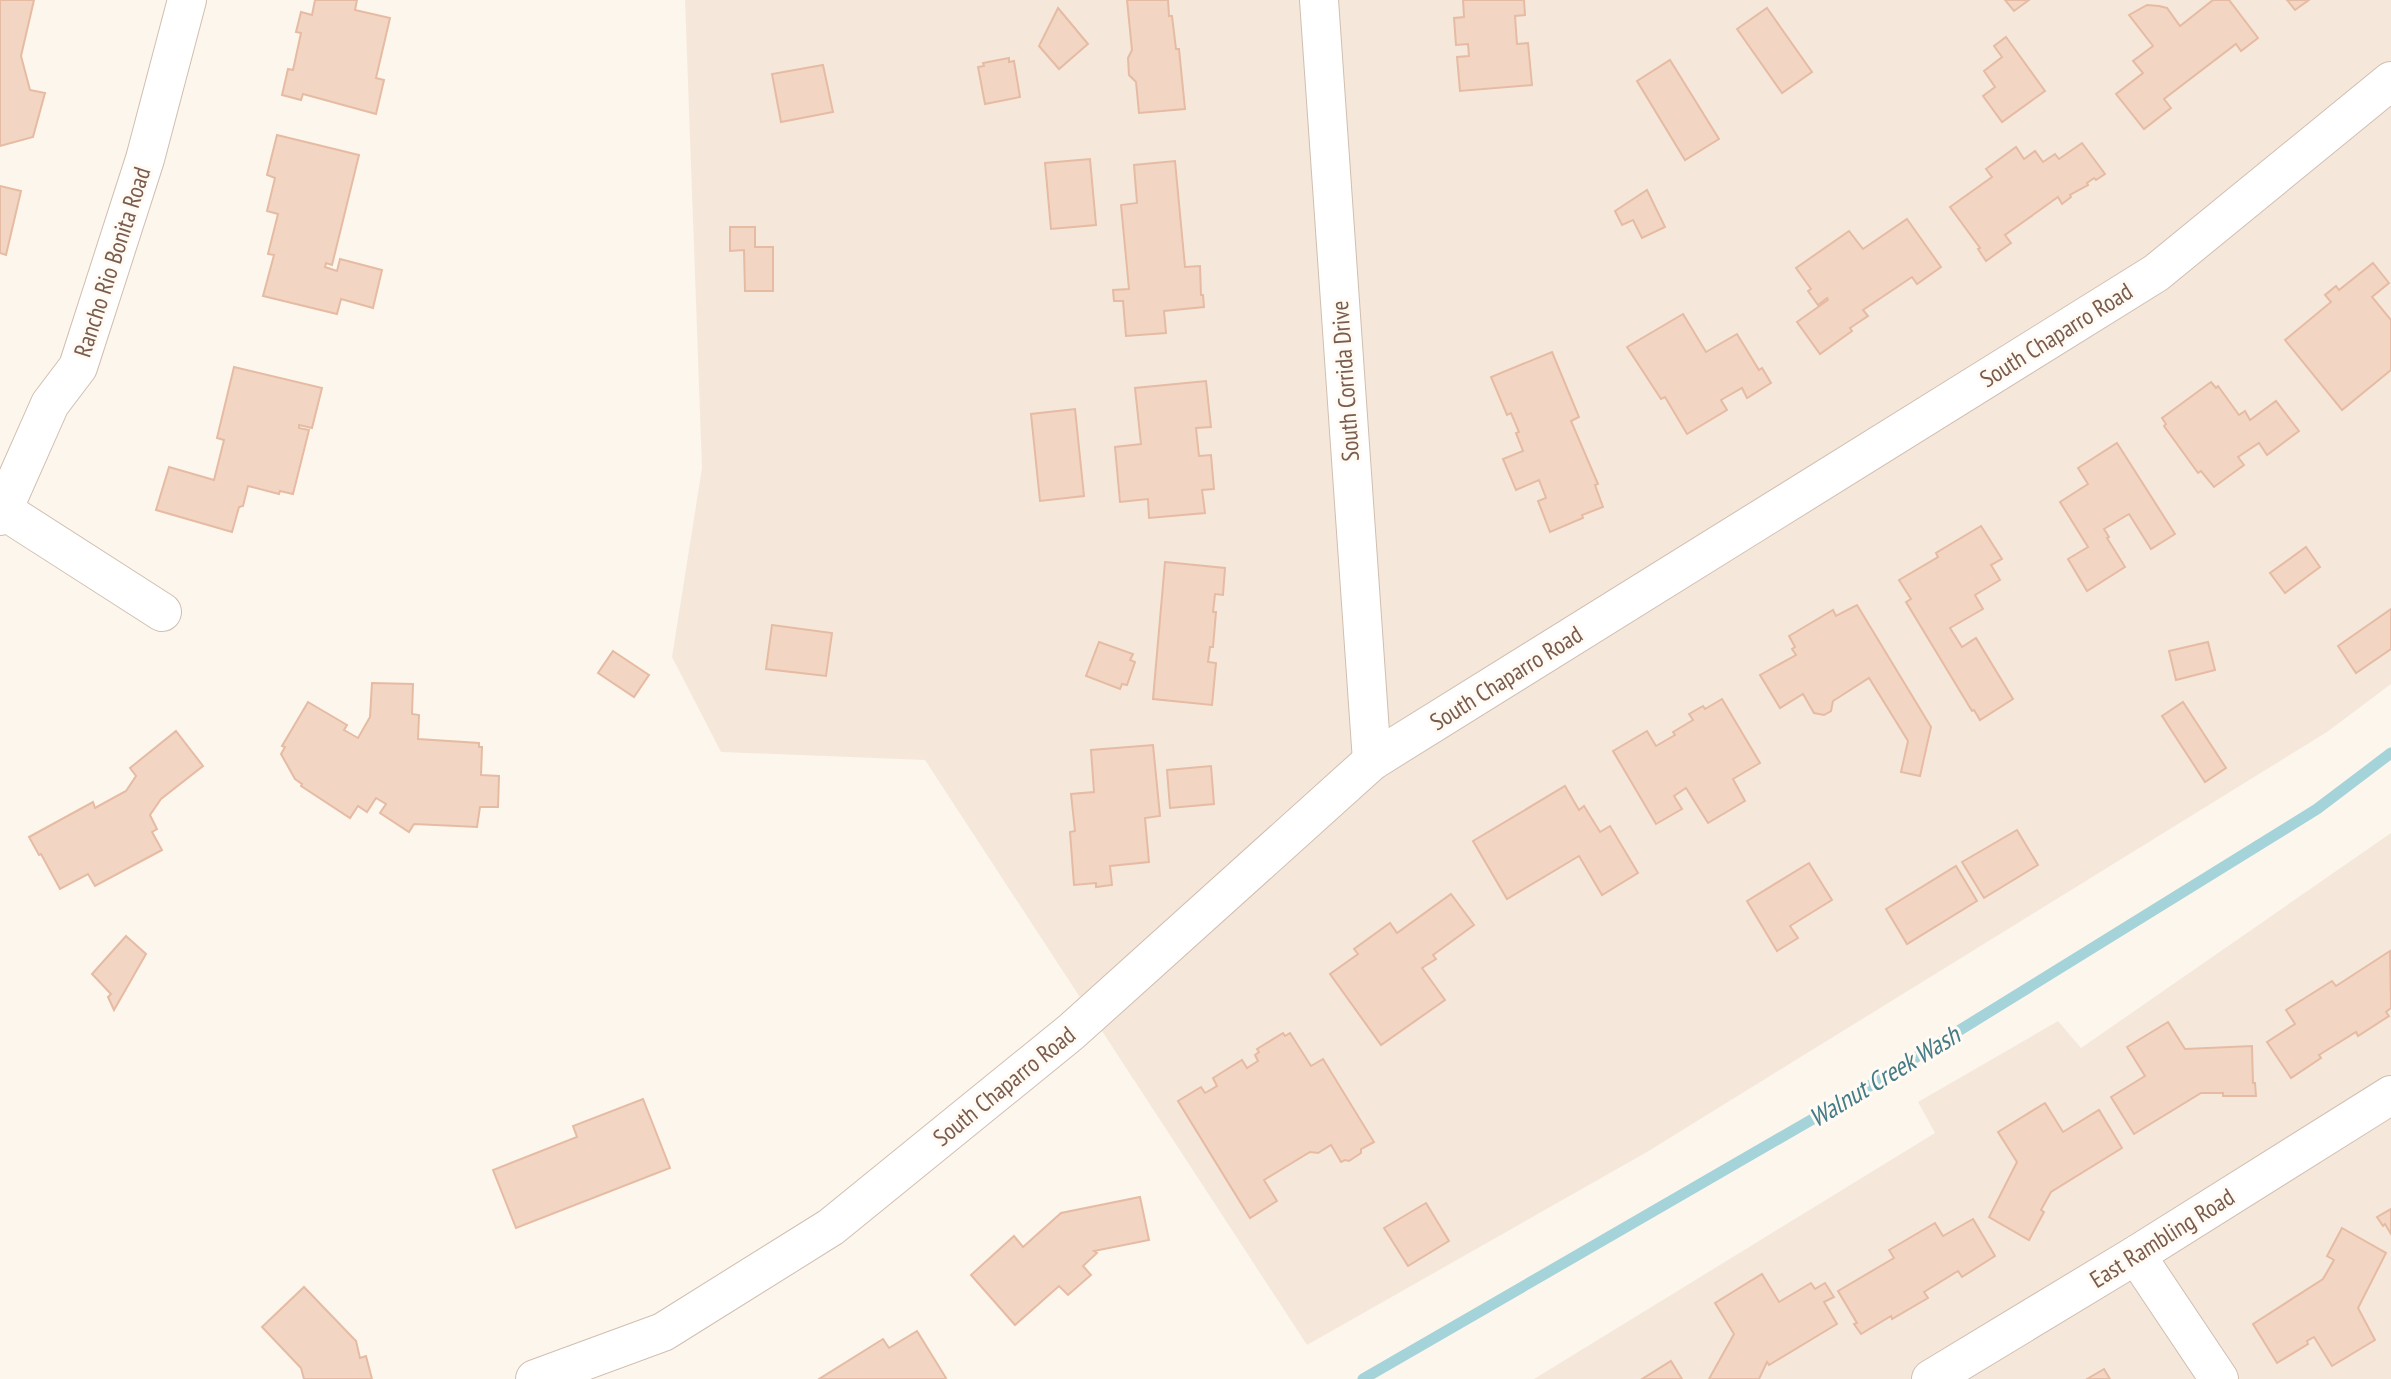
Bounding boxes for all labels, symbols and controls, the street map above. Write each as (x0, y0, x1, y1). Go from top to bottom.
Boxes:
street label: Rancho Rio Bonita Road (67, 163, 157, 361)
street label: South Chaparro Road (1974, 276, 2138, 394)
street label: South Corrida Drive (1324, 300, 1366, 462)
street label: South Chaparro Road (1424, 619, 1588, 737)
water label: Walnut Creek Wash (1803, 1017, 1967, 1134)
street label: South Chaparro Road (927, 1019, 1081, 1153)
street label: East Rambling Road (2084, 1181, 2240, 1295)

